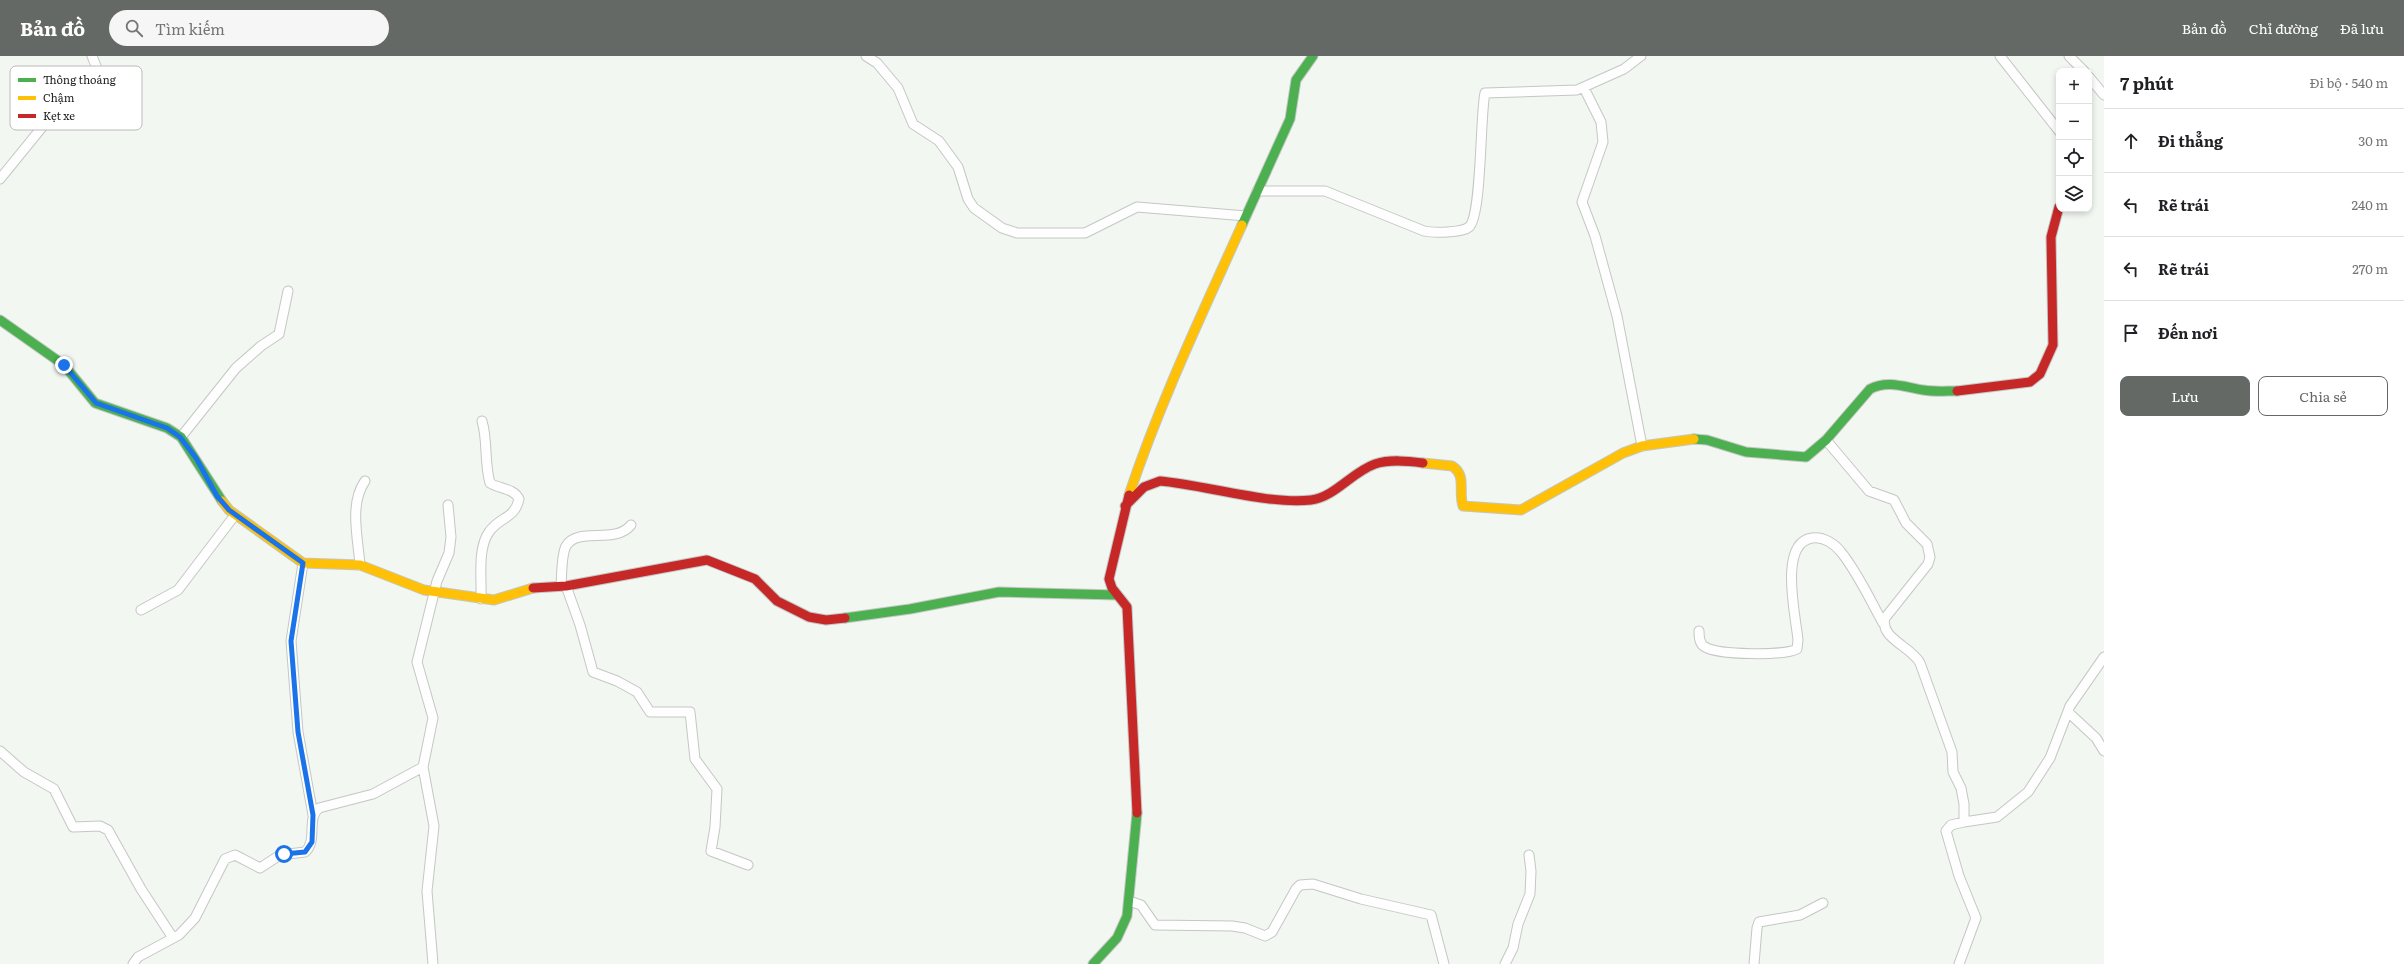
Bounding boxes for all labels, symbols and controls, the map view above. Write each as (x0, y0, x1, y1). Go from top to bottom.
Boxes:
search box (109, 10, 389, 46)
text: Bản đồ (20, 14, 85, 42)
icon: search (123, 17, 145, 39)
text: Tìm kiếm (155, 17, 225, 40)
text: Bản đồ (2182, 18, 2227, 38)
text: Chỉ đường (2249, 18, 2318, 38)
text: Đã lưu (2340, 18, 2384, 38)
legend (10, 66, 142, 130)
map controls (2056, 68, 2092, 212)
button: + (2056, 68, 2092, 104)
text: 7 phút (2120, 70, 2174, 95)
text: Thông thoáng (43, 71, 117, 87)
text: Đi bộ · 540 m (2310, 73, 2388, 92)
text: Chậm (43, 89, 75, 105)
button: − (2056, 104, 2092, 140)
text: Kẹt xe (43, 107, 75, 123)
text: Đi thẳng (2158, 129, 2223, 152)
icon: ahead (2120, 130, 2142, 152)
text: 30 m (2358, 131, 2388, 150)
button: locate (2056, 140, 2092, 176)
button: layers (2056, 176, 2092, 212)
text: Rẽ trái (2158, 193, 2209, 216)
icon: left (2120, 194, 2142, 216)
text: 240 m (2352, 195, 2388, 214)
text: Rẽ trái (2158, 257, 2209, 280)
icon: left (2120, 258, 2142, 280)
text: 270 m (2352, 259, 2388, 278)
text: Đến nơi (2158, 321, 2218, 344)
icon: arrive (2120, 322, 2142, 344)
route end (55, 356, 73, 374)
button: Lưu (2120, 376, 2250, 416)
button: Chia sẻ (2258, 376, 2388, 416)
route start (275, 845, 293, 863)

